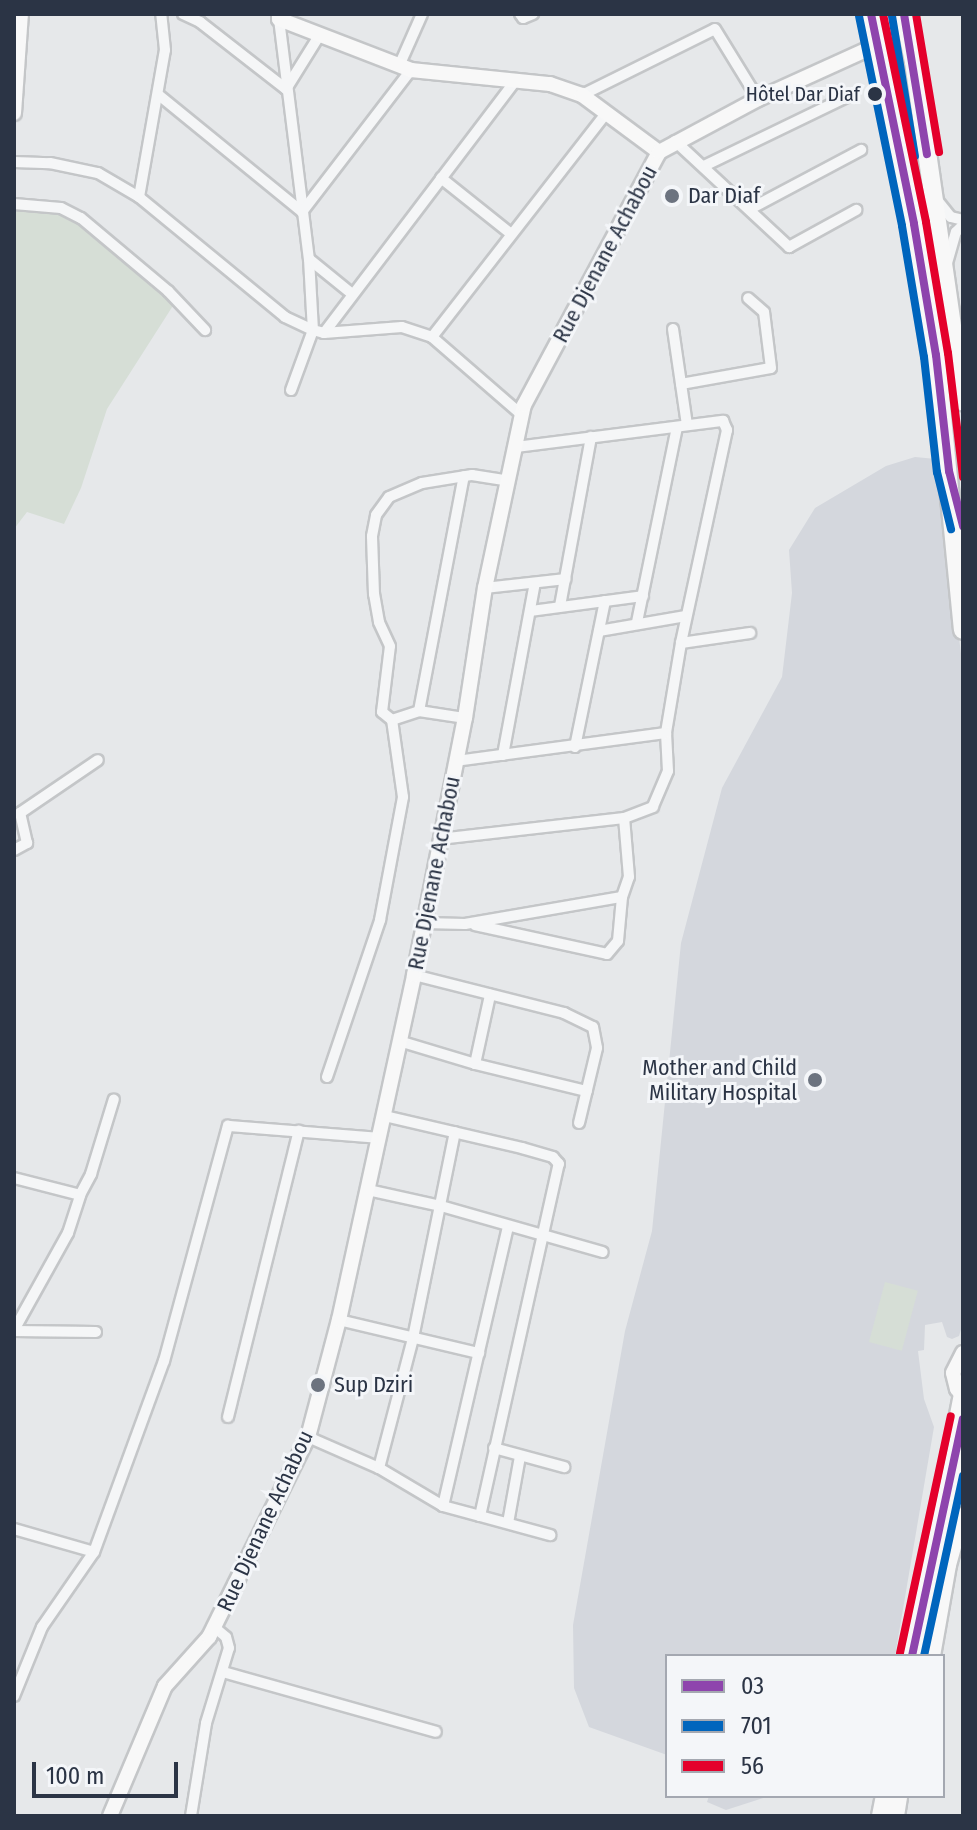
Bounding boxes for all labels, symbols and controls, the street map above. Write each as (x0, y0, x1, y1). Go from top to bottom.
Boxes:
place label: Hôtel Dar Diaf (746, 82, 860, 106)
marker: Hôtel Dar Diaf (867, 86, 883, 102)
street label: Rue Djenane Achabou (547, 161, 663, 347)
place label: Dar Diaf (688, 183, 760, 209)
marker: Dar Diaf (663, 187, 681, 205)
street label: Rue Djenane Achabou (402, 774, 466, 972)
place label: Mother and Child Military Hospital (642, 1054, 797, 1106)
marker: Mother and Child Military Hospital (804, 1069, 826, 1091)
place label: Sup Dziri (334, 1372, 413, 1398)
marker: Sup Dziri (309, 1376, 327, 1394)
street label: Rue Djenane Achabou (211, 1426, 319, 1616)
legend (665, 1654, 945, 1798)
text: 03 (741, 1672, 764, 1700)
text: 701 (741, 1712, 772, 1740)
scale bar (36, 1746, 182, 1796)
text: 56 (741, 1752, 764, 1780)
text: 100 m (46, 1762, 104, 1790)

